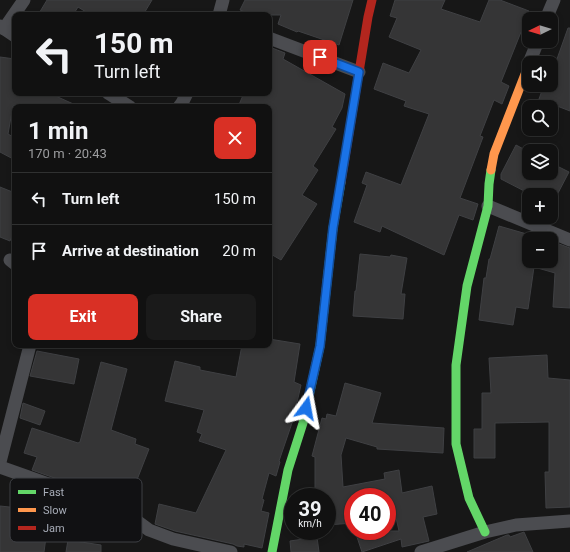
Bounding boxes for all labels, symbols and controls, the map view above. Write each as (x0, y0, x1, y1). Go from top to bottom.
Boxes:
north arrow (522, 12, 558, 48)
map controls (522, 12, 558, 268)
text: 150 m (94, 27, 173, 60)
icon: left (28, 28, 80, 80)
pin (303, 40, 337, 74)
icon: arrive (309, 46, 331, 68)
button: sound (522, 56, 558, 92)
text: Turn left (94, 61, 160, 82)
button: search (522, 100, 558, 136)
text: 1 min (28, 117, 88, 145)
button: close (214, 117, 256, 159)
button: layers (522, 144, 558, 180)
text: 170 m · 20:43 (28, 146, 107, 161)
icon: left (28, 188, 50, 210)
button: + (522, 188, 558, 224)
text: Turn left (62, 190, 119, 208)
text: 150 m (214, 190, 256, 208)
button: − (522, 232, 558, 268)
icon: arrive (28, 240, 50, 262)
text: Arrive at destination (62, 242, 199, 260)
text: 20 m (222, 242, 256, 260)
button: Exit (28, 294, 138, 340)
button: Share (146, 294, 256, 340)
position arrow (285, 387, 327, 429)
legend (10, 478, 142, 542)
text: Fast (43, 486, 65, 499)
speed limit sign: 40 (344, 488, 396, 540)
text: 39 (299, 497, 321, 521)
text: Slow (43, 504, 67, 517)
text: km/h (298, 518, 322, 529)
text: Jam (43, 522, 65, 535)

